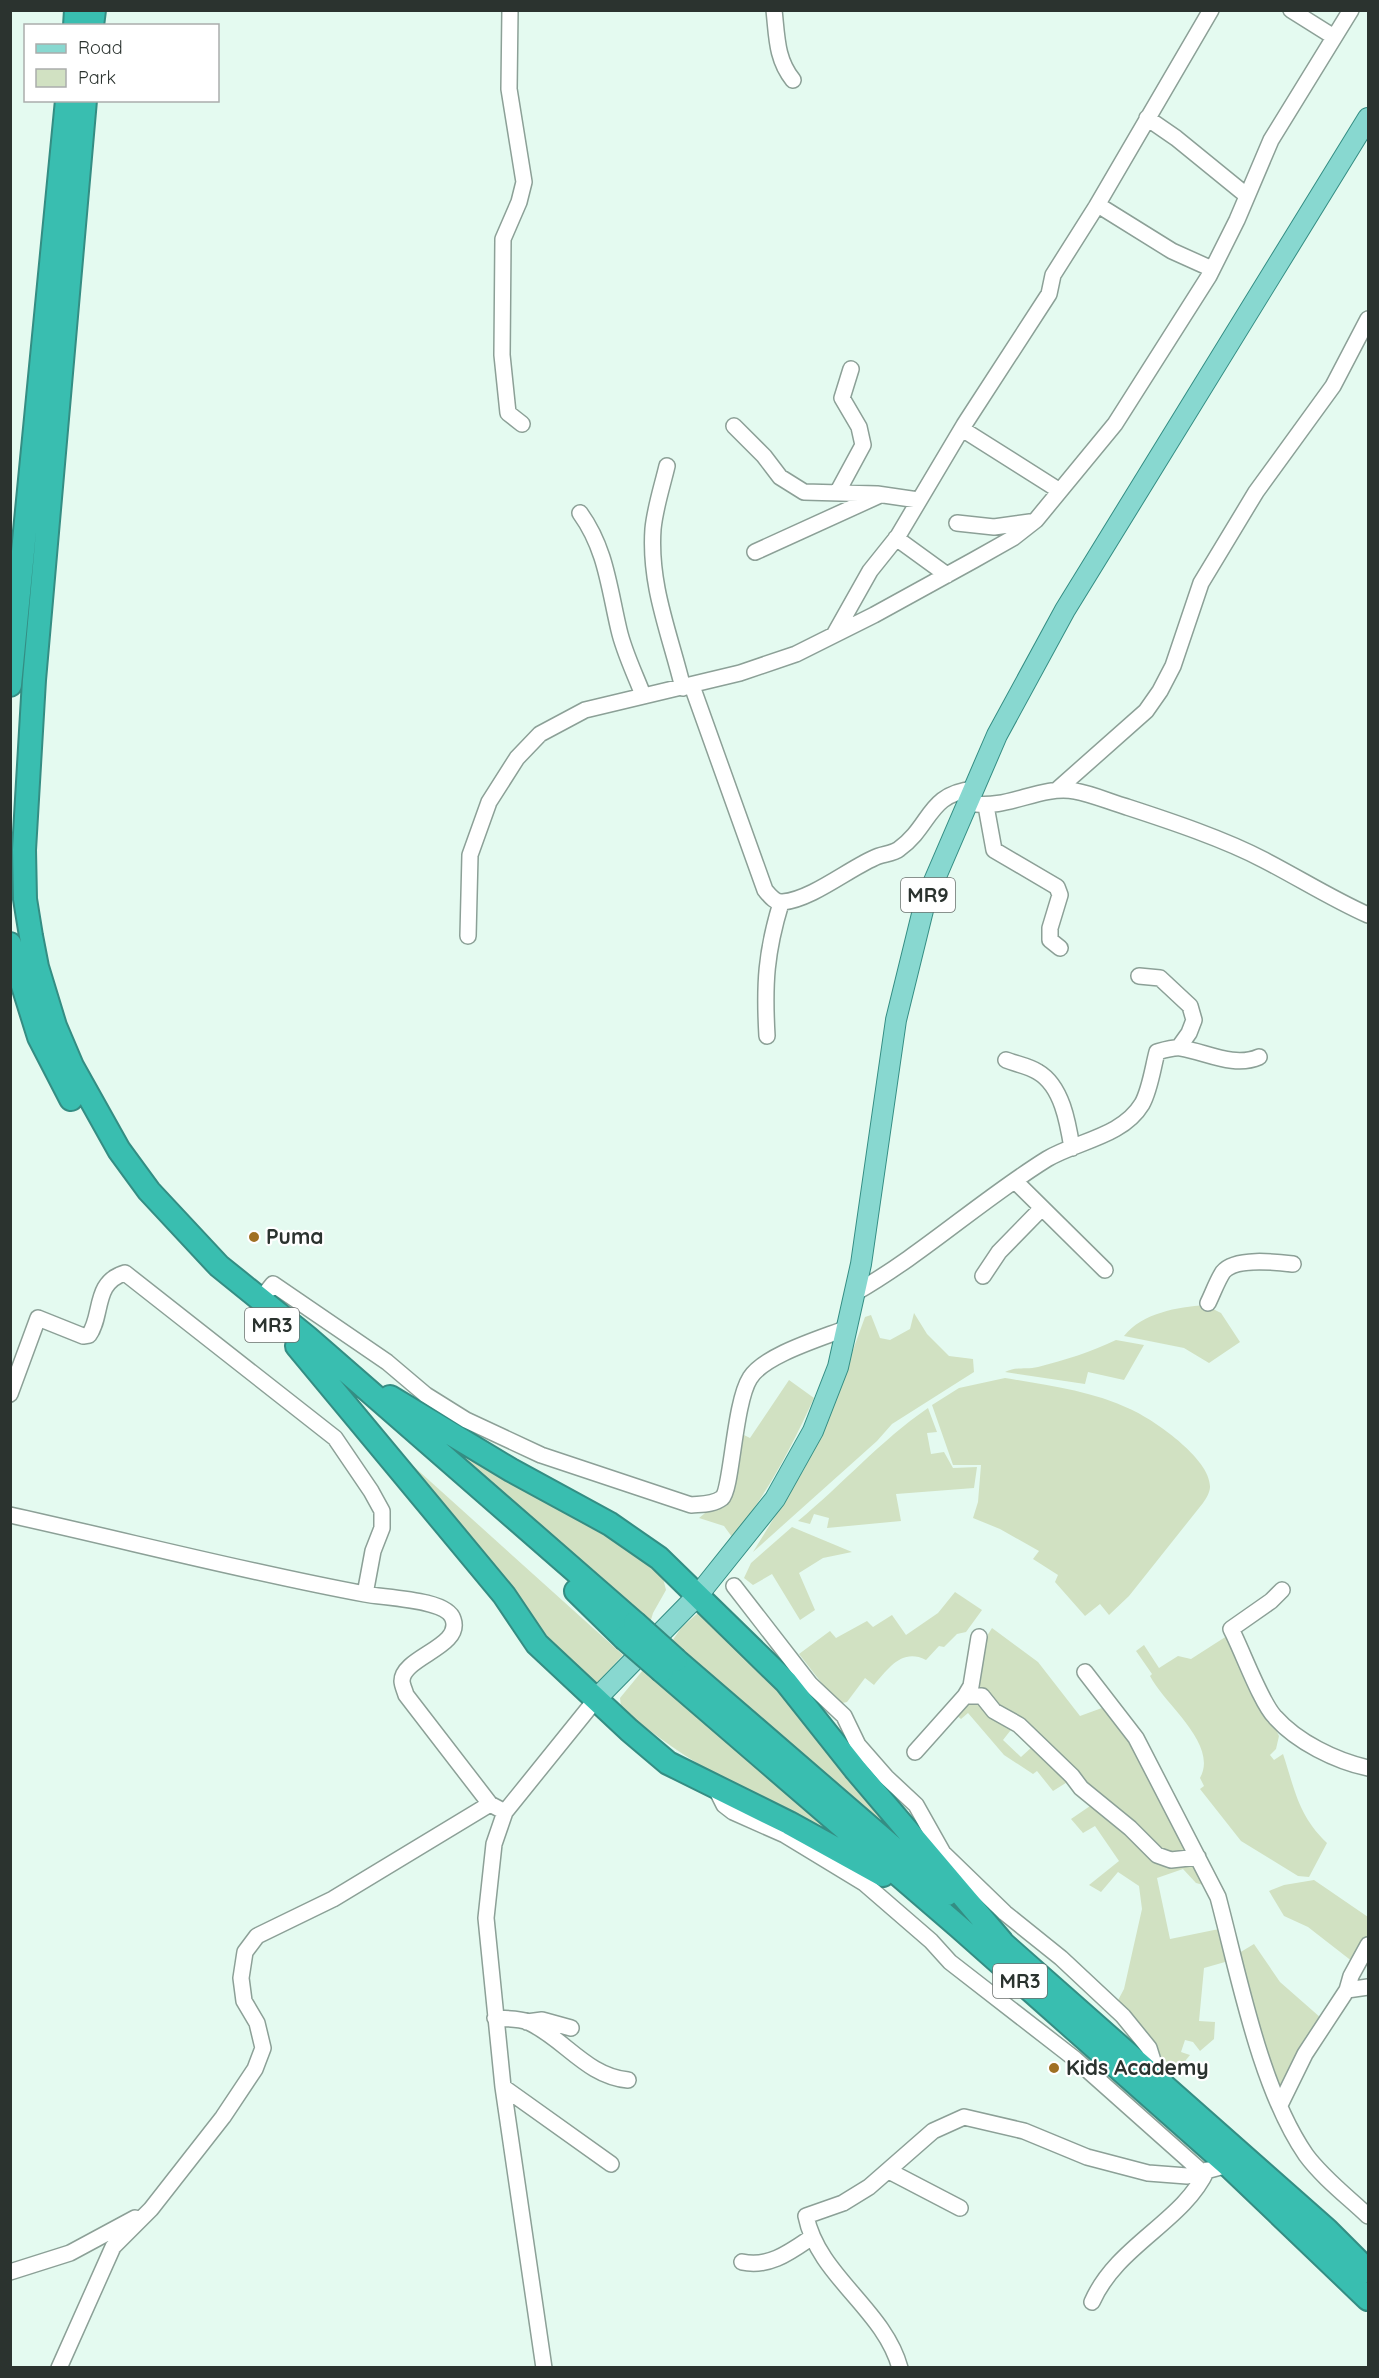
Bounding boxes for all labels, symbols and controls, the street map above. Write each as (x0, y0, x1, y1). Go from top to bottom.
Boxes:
legend (24, 24, 219, 102)
text: Road (78, 36, 123, 59)
text: Park (78, 66, 116, 89)
road number: MR9 (901, 878, 955, 912)
place label: Puma (266, 1223, 323, 1249)
marker: Puma (247, 1230, 261, 1244)
road number: MR3 (245, 1308, 299, 1342)
road number: MR3 (993, 1964, 1047, 1998)
place label: Kids Academy (1066, 2054, 1209, 2080)
marker: Kids Academy (1047, 2061, 1061, 2075)

